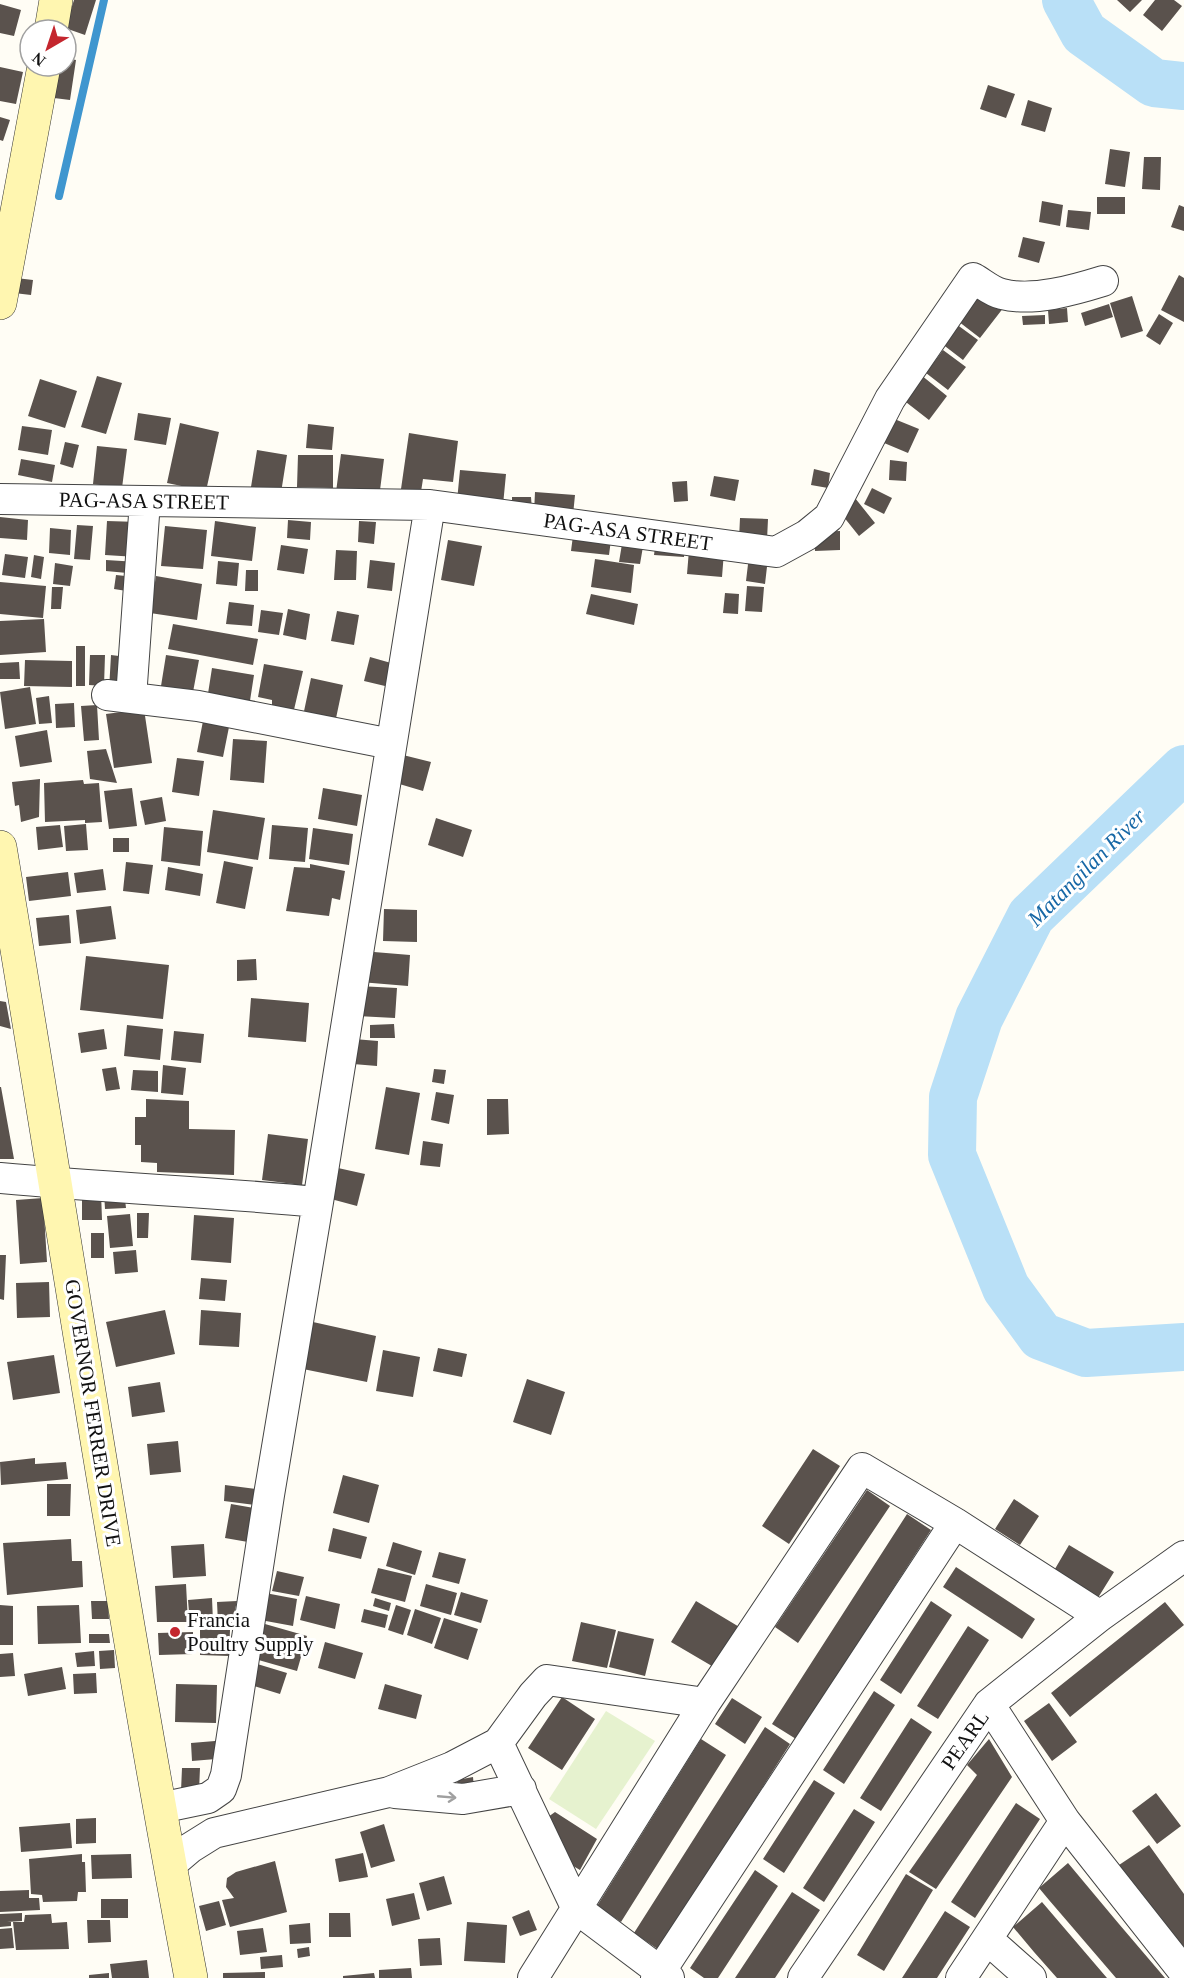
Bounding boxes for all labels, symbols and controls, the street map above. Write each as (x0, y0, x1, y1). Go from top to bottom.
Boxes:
north arrow (18, 18, 78, 78)
text: N (29, 49, 49, 70)
street label: PAG-ASA STREET (59, 488, 229, 514)
street label: PAG-ASA STREET (542, 508, 714, 556)
water label: Matangilan River (1022, 803, 1151, 932)
street label: GOVERNOR FERRER DRIVE (60, 1277, 126, 1549)
place label: Francia Poultry Supply (187, 1608, 314, 1656)
marker: Francia Poultry Supply (168, 1625, 182, 1639)
street label: PEARL (936, 1706, 994, 1774)
one-way arrow (437, 1792, 457, 1803)

